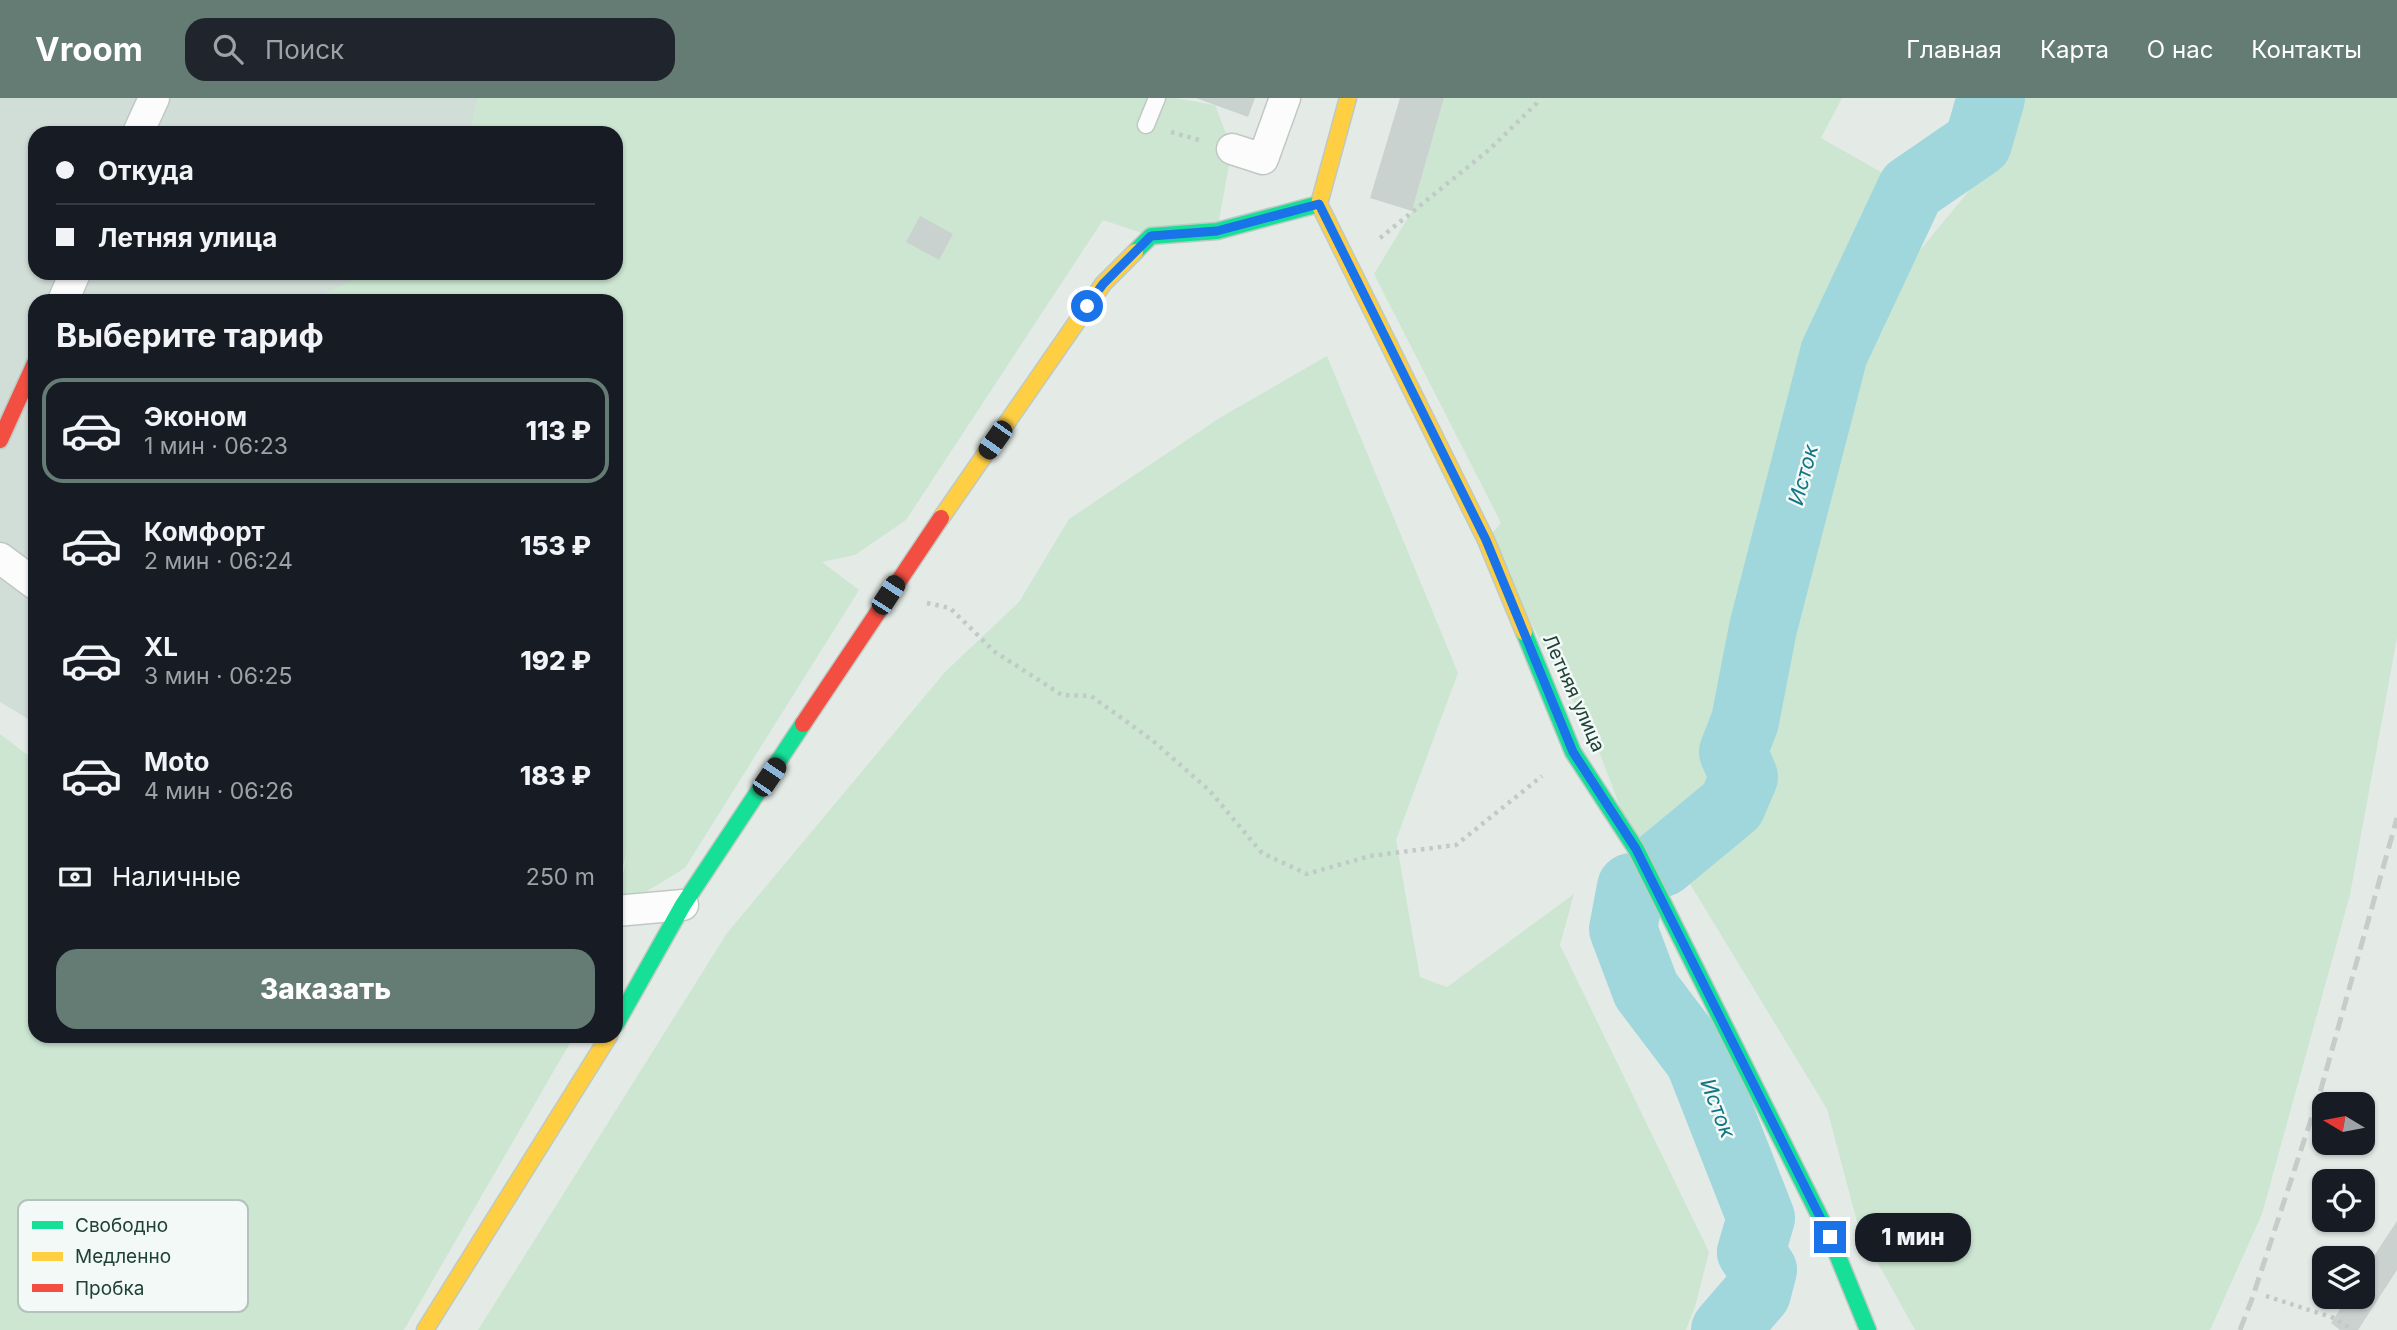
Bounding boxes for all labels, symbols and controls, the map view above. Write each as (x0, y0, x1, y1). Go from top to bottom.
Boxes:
search box (185, 18, 675, 81)
text: Vroom (35, 29, 143, 69)
icon: search (209, 30, 247, 68)
text: Поиск (265, 34, 344, 65)
text: Главная (1906, 35, 2002, 64)
text: Карта (2040, 35, 2109, 64)
text: О нас (2147, 35, 2213, 64)
text: Контакты (2251, 35, 2362, 64)
text: Откуда (98, 155, 194, 186)
text: Летняя улица (98, 222, 277, 253)
route start (1071, 290, 1103, 322)
text: Выберите тариф (56, 316, 324, 355)
icon: car (60, 399, 123, 462)
text: Эконом (144, 401, 247, 432)
text: 113 ₽ (526, 415, 591, 446)
car (975, 417, 1016, 463)
text: 1 мин · 06:23 (144, 432, 288, 460)
water label: Исток (1783, 442, 1823, 508)
icon: car (60, 514, 123, 577)
text: Комфорт (144, 516, 265, 547)
text: 153 ₽ (520, 530, 591, 561)
text: 2 мин · 06:24 (144, 547, 293, 575)
car (868, 572, 909, 618)
icon: car (60, 629, 123, 692)
text: XL (144, 631, 178, 662)
street label: Летняя улица (1538, 631, 1610, 755)
text: 192 ₽ (520, 645, 591, 676)
text: 3 мин · 06:25 (144, 662, 293, 690)
icon: car (60, 744, 123, 807)
text: Moto (144, 746, 209, 777)
car (749, 754, 790, 800)
text: 183 ₽ (520, 760, 591, 791)
text: 4 мин · 06:26 (144, 777, 294, 805)
icon: cash (56, 858, 94, 896)
text: Наличные (112, 861, 241, 892)
text: 250 m (526, 863, 595, 891)
button: Заказать (56, 949, 595, 1029)
water label: Исток (1695, 1075, 1741, 1142)
north arrow (2312, 1092, 2375, 1155)
map controls (2312, 1092, 2375, 1309)
button: locate (2312, 1169, 2375, 1232)
legend (18, 1200, 248, 1312)
callout: 1 мин (1854, 1212, 1970, 1262)
text: Свободно (75, 1214, 168, 1237)
route end (1814, 1221, 1846, 1253)
text: 1 мин (1881, 1223, 1945, 1251)
text: Медленно (75, 1245, 171, 1268)
button: layers (2312, 1246, 2375, 1309)
text: Пробка (75, 1277, 144, 1300)

